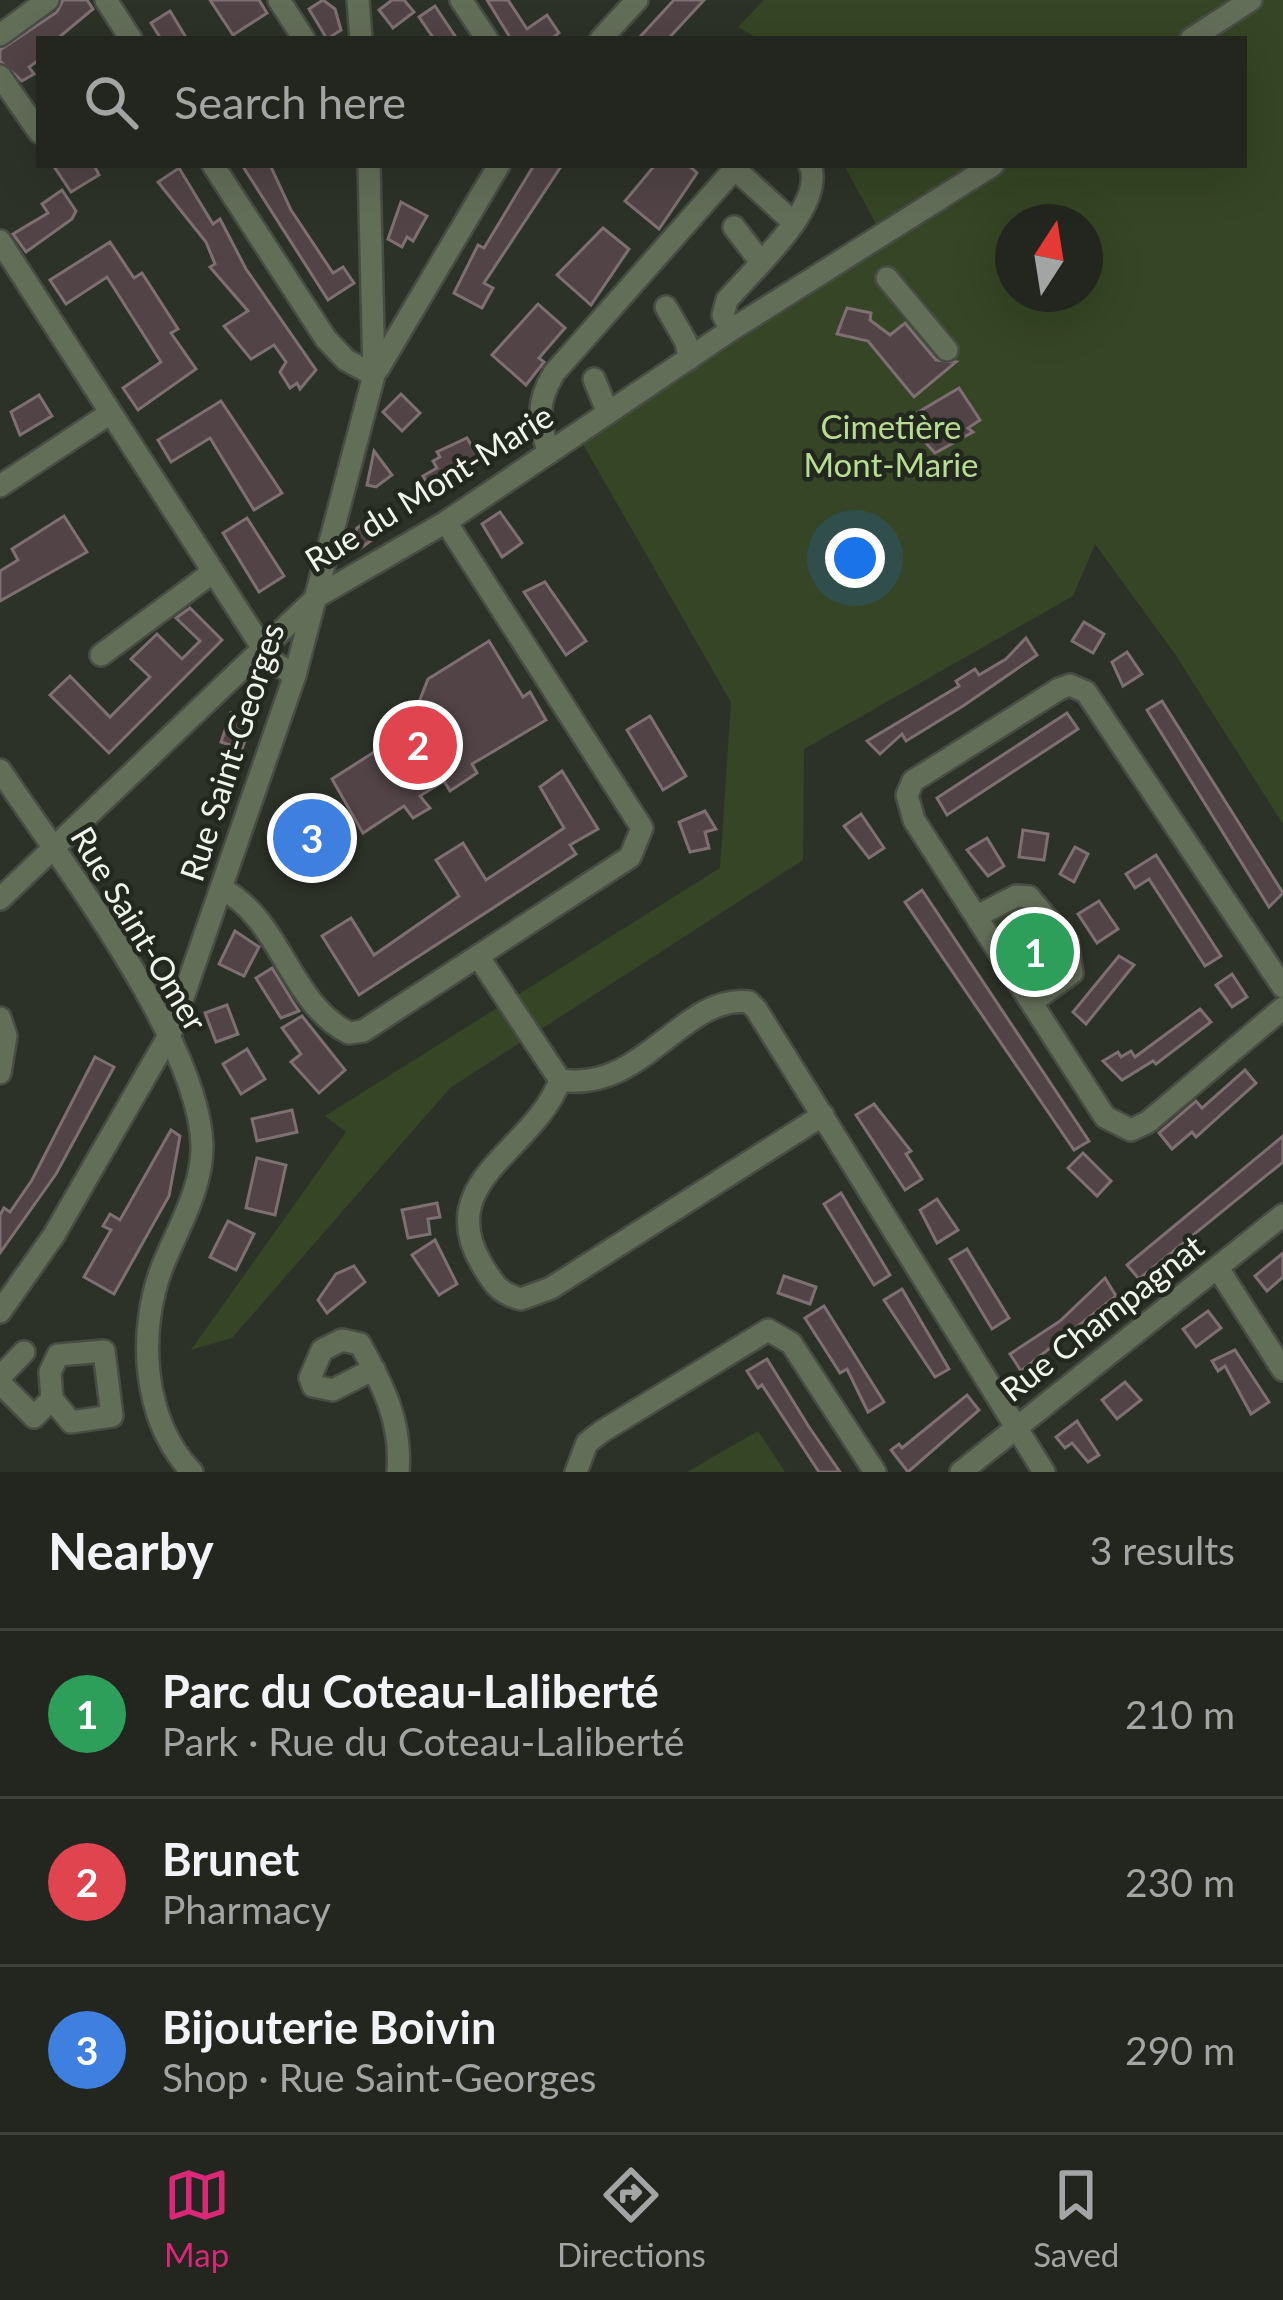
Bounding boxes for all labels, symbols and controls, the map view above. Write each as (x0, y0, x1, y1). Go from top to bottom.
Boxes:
search box (36, 36, 1247, 168)
icon: search (78, 69, 144, 135)
text: Search here (174, 75, 406, 129)
north arrow (995, 204, 1103, 312)
street label: Rue du Mont-Marie (297, 395, 560, 580)
park label: Cimetière Mont-Marie (803, 406, 979, 484)
your location (825, 528, 885, 588)
street label: Rue Saint-Georges (170, 618, 292, 886)
pin: 2 (379, 700, 457, 790)
pin: 3 (273, 793, 351, 883)
street label: Rue Saint-Omer (63, 819, 217, 1038)
pin: 1 (996, 907, 1074, 997)
street label: Rue Champagnat (992, 1225, 1211, 1409)
text: Nearby (48, 1520, 214, 1581)
text: 3 results (1090, 1527, 1235, 1573)
text: Parc du Coteau-Laliberté (162, 1664, 659, 1718)
text: 1 (76, 1691, 98, 1737)
text: 210 m (1125, 1691, 1235, 1737)
text: Park · Rue du Coteau-Laliberté (162, 1718, 684, 1764)
text: Brunet (162, 1832, 299, 1886)
text: 2 (76, 1859, 98, 1905)
text: 230 m (1125, 1859, 1235, 1905)
text: Pharmacy (162, 1886, 331, 1932)
text: Bijouterie Boivin (162, 2000, 496, 2054)
text: 3 (76, 2027, 98, 2073)
text: 290 m (1125, 2027, 1235, 2073)
text: Shop · Rue Saint-Georges (162, 2054, 596, 2100)
tab: Map (164, 2162, 230, 2274)
tab: Directions (557, 2162, 706, 2274)
tab: Saved (1033, 2162, 1119, 2274)

